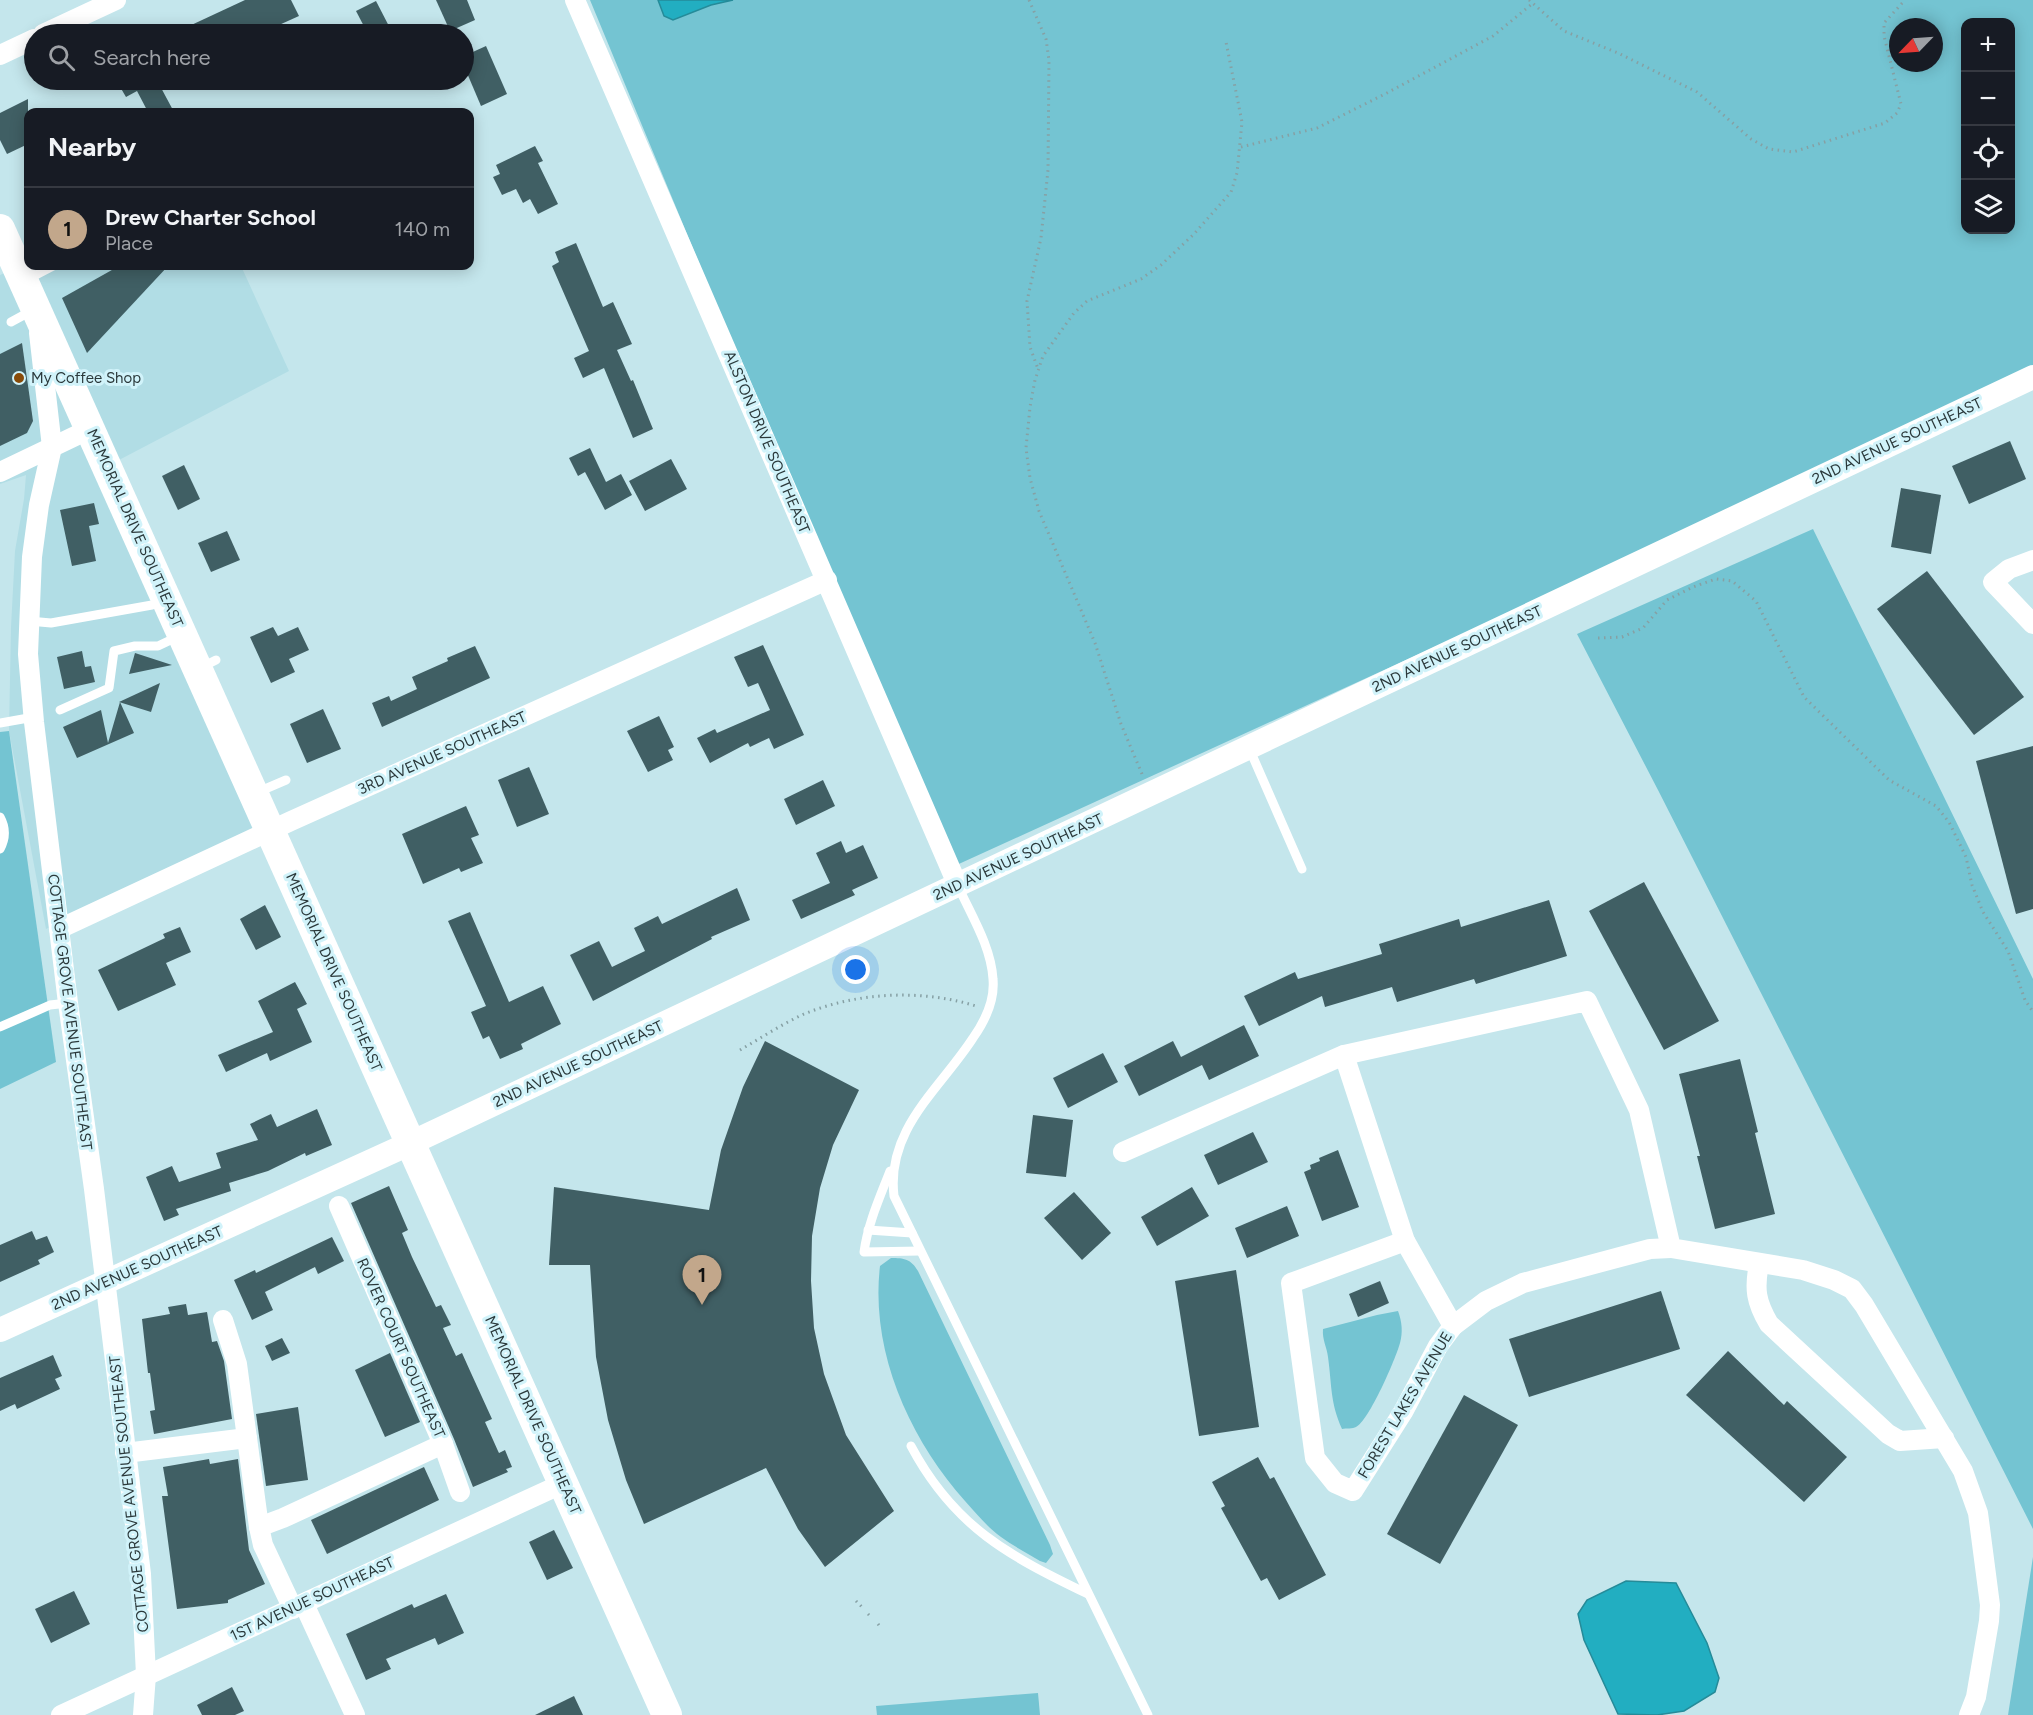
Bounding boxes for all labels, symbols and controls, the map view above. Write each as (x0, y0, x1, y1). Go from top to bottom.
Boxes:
north arrow (1889, 18, 1943, 72)
map controls (1961, 18, 2015, 234)
button: + (1961, 18, 2015, 72)
search box (24, 24, 474, 90)
icon: search (45, 41, 78, 74)
text: Search here (93, 44, 211, 71)
button: − (1961, 72, 2015, 126)
button: locate (1961, 126, 2015, 180)
text: Nearby (48, 131, 136, 163)
button: layers (1961, 180, 2015, 234)
text: Drew Charter School (105, 204, 316, 231)
text: 1 (63, 217, 72, 241)
text: 140 m (395, 217, 450, 241)
text: Place (105, 231, 153, 255)
street label: ALSTON DRIVE SOUTHEAST (720, 348, 814, 537)
place label: My Coffee Shop (31, 369, 141, 387)
marker: My Coffee Shop (12, 371, 26, 385)
street label: 2ND AVENUE SOUTHEAST (1809, 393, 1985, 488)
street label: MEMORIAL DRIVE SOUTHEAST (83, 426, 187, 631)
street label: 2ND AVENUE SOUTHEAST (1369, 601, 1545, 696)
street label: 3RD AVENUE SOUTHEAST (355, 707, 530, 798)
street label: 2ND AVENUE SOUTHEAST (930, 809, 1106, 904)
street label: MEMORIAL DRIVE SOUTHEAST (282, 870, 386, 1075)
street label: COTTAGE GROVE AVENUE SOUTHEAST (44, 873, 96, 1152)
your location (841, 955, 870, 984)
street label: 2ND AVENUE SOUTHEAST (490, 1016, 666, 1111)
street label: 2ND AVENUE SOUTHEAST (49, 1222, 226, 1314)
street label: ROVER COURT SOUTHEAST (353, 1255, 449, 1441)
pin: 1 (682, 1256, 722, 1305)
street label: MEMORIAL DRIVE SOUTHEAST (481, 1313, 585, 1518)
street label: FOREST LAKES AVENUE (1354, 1328, 1456, 1482)
street label: COTTAGE GROVE AVENUE SOUTHEAST (105, 1354, 152, 1633)
street label: 1ST AVENUE SOUTHEAST (227, 1553, 397, 1645)

